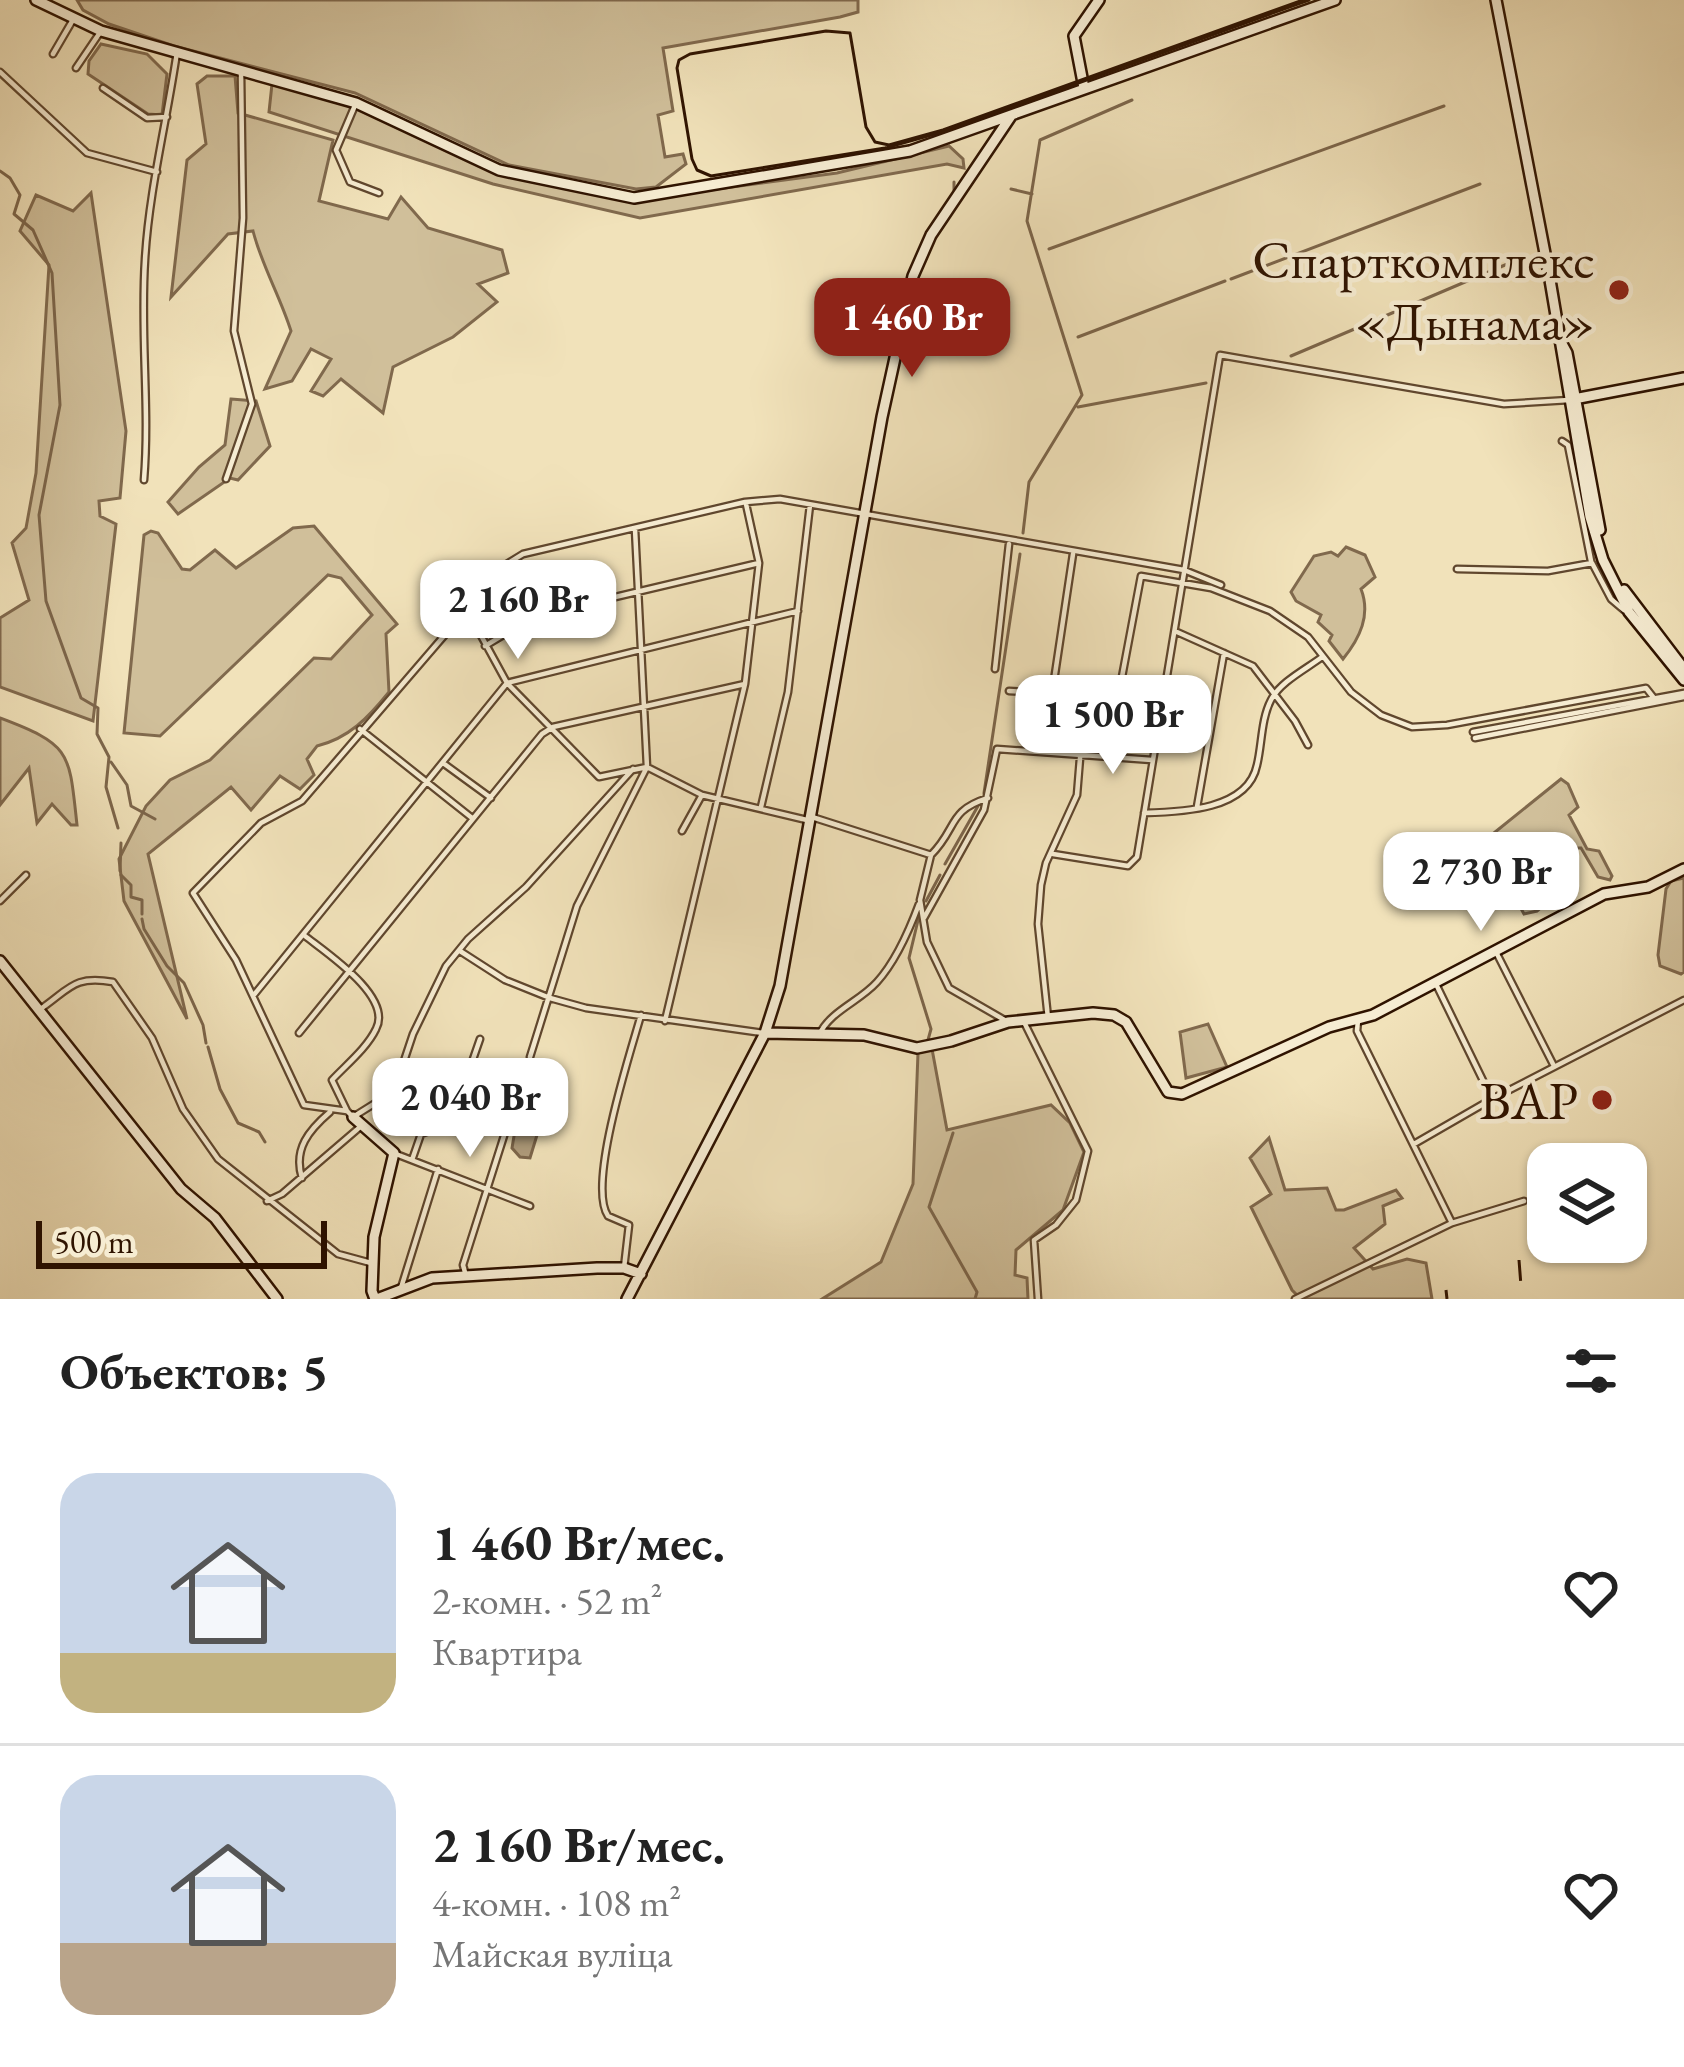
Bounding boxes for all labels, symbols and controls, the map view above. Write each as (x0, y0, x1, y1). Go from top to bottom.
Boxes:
place label: Спарткомплекс «Дынама» (1252, 224, 1595, 356)
marker: Спарткомплекс «Дынама» (1606, 277, 1632, 303)
pin: 1 460 Br (788, 278, 1036, 380)
text: 1 460 Br (841, 291, 983, 342)
pin: 2 160 Br (394, 560, 642, 662)
text: 2 160 Br (447, 573, 589, 624)
pin: 1 500 Br (989, 675, 1237, 777)
text: 1 500 Br (1042, 688, 1184, 739)
pin: 2 730 Br (1357, 832, 1605, 934)
text: 2 730 Br (1410, 845, 1552, 896)
pin: 2 040 Br (346, 1058, 594, 1160)
place label: ВАР (1479, 1065, 1578, 1135)
text: 2 040 Br (399, 1071, 541, 1122)
marker: ВАР (1589, 1087, 1615, 1113)
map controls (1527, 1143, 1647, 1263)
button: layers (1527, 1143, 1647, 1263)
scale bar (36, 1215, 327, 1268)
text: 500 m (54, 1220, 134, 1263)
text: Объектов: 5 (60, 1338, 329, 1404)
icon: filters (1558, 1338, 1624, 1404)
text: 1 460 Br/мес. (432, 1509, 725, 1575)
icon: home (156, 1521, 300, 1665)
icon: heart (1558, 1560, 1624, 1626)
text: 2-комн. · 52 m² (432, 1575, 663, 1626)
text: Квартира (432, 1626, 582, 1677)
text: 2 160 Br/мес. (432, 1811, 725, 1877)
icon: home (156, 1823, 300, 1967)
icon: heart (1558, 1862, 1624, 1928)
text: 4-комн. · 108 m² (432, 1877, 681, 1928)
text: Майская вуліца (432, 1928, 673, 1979)

